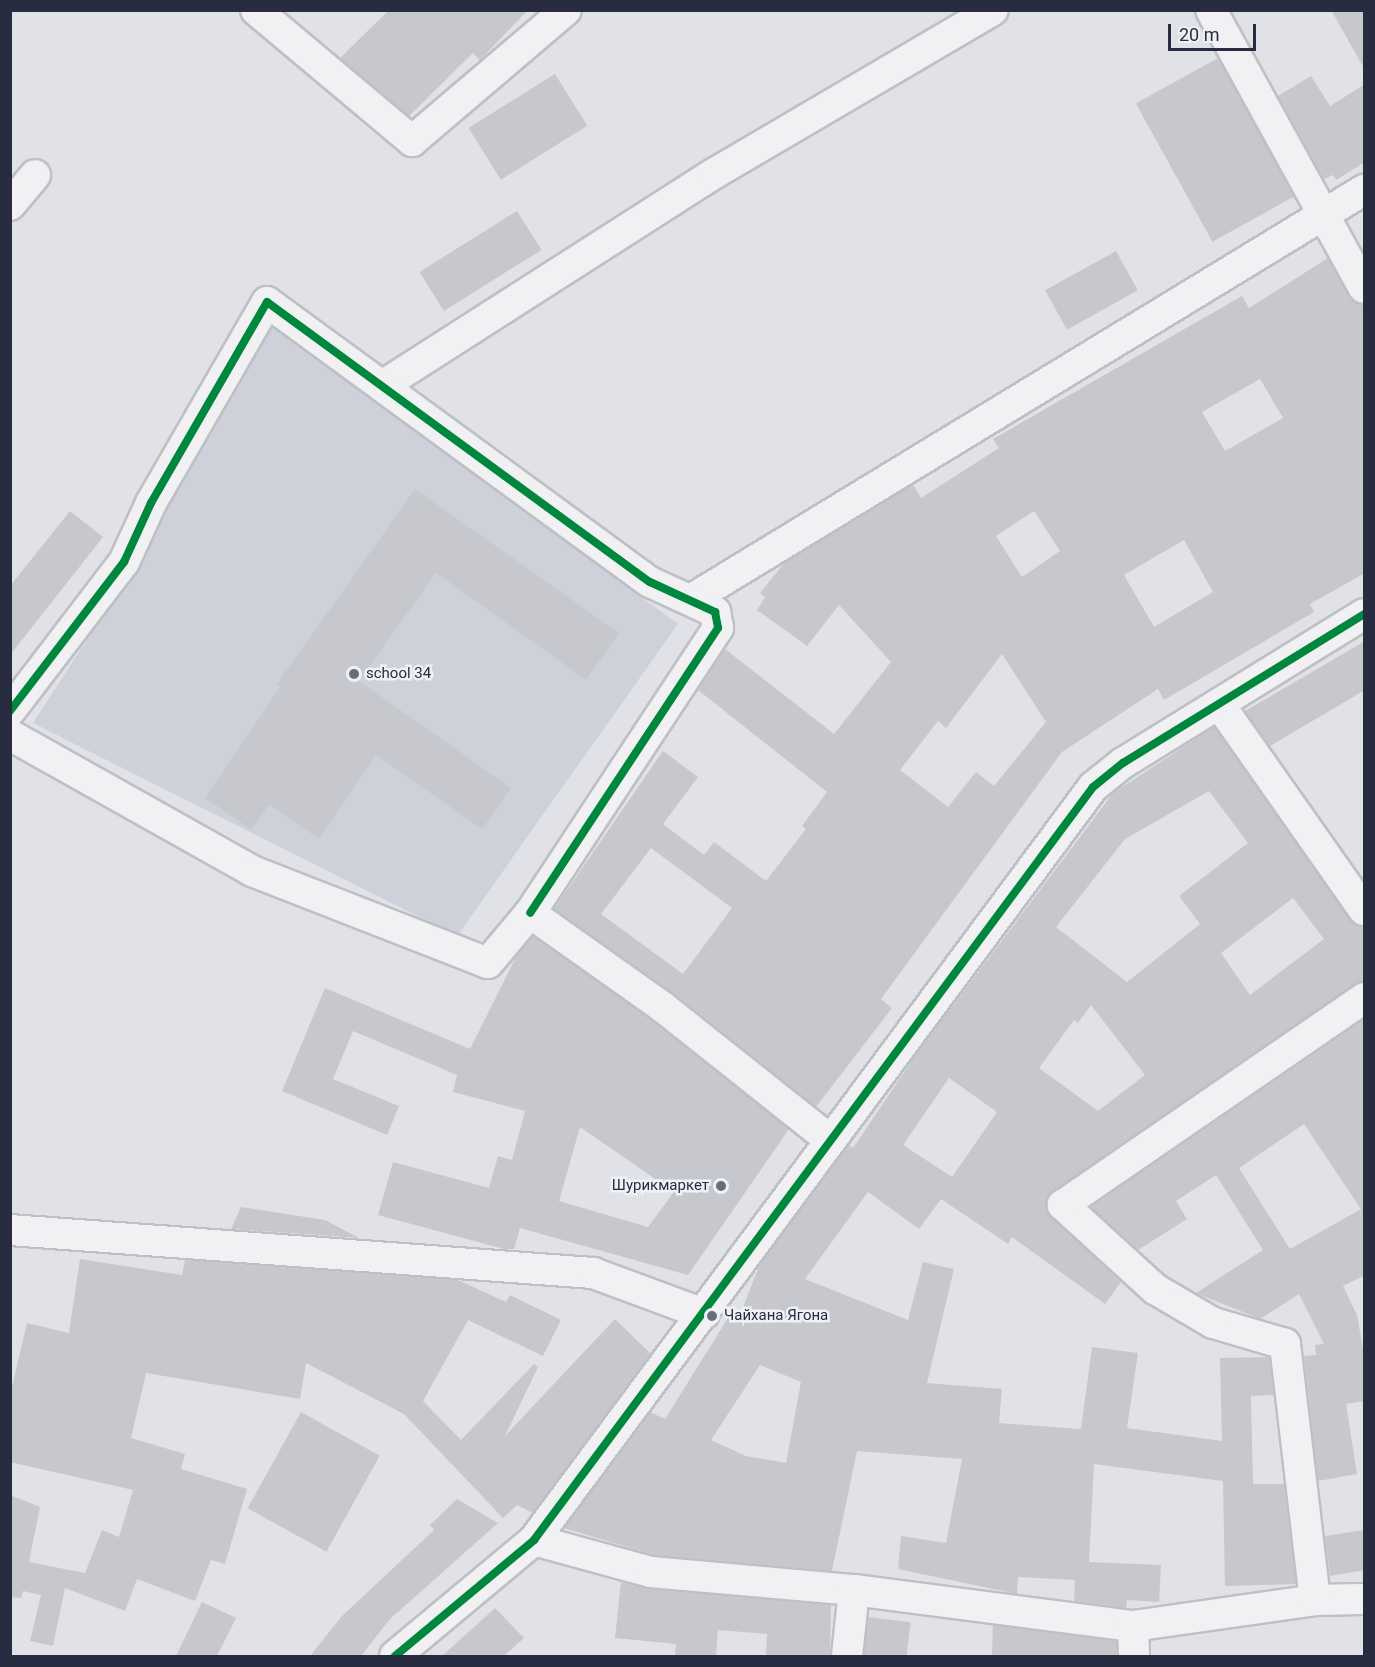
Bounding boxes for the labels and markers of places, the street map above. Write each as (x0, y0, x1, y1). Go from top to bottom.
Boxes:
place label: school 34 (366, 665, 431, 683)
marker: school 34 (347, 667, 361, 681)
place label: Шурикмаркет (612, 1177, 709, 1195)
marker: Шурикмаркет (714, 1179, 728, 1193)
place label: Чайхана Ягона (724, 1307, 828, 1325)
marker: Чайхана Ягона (705, 1309, 719, 1323)

